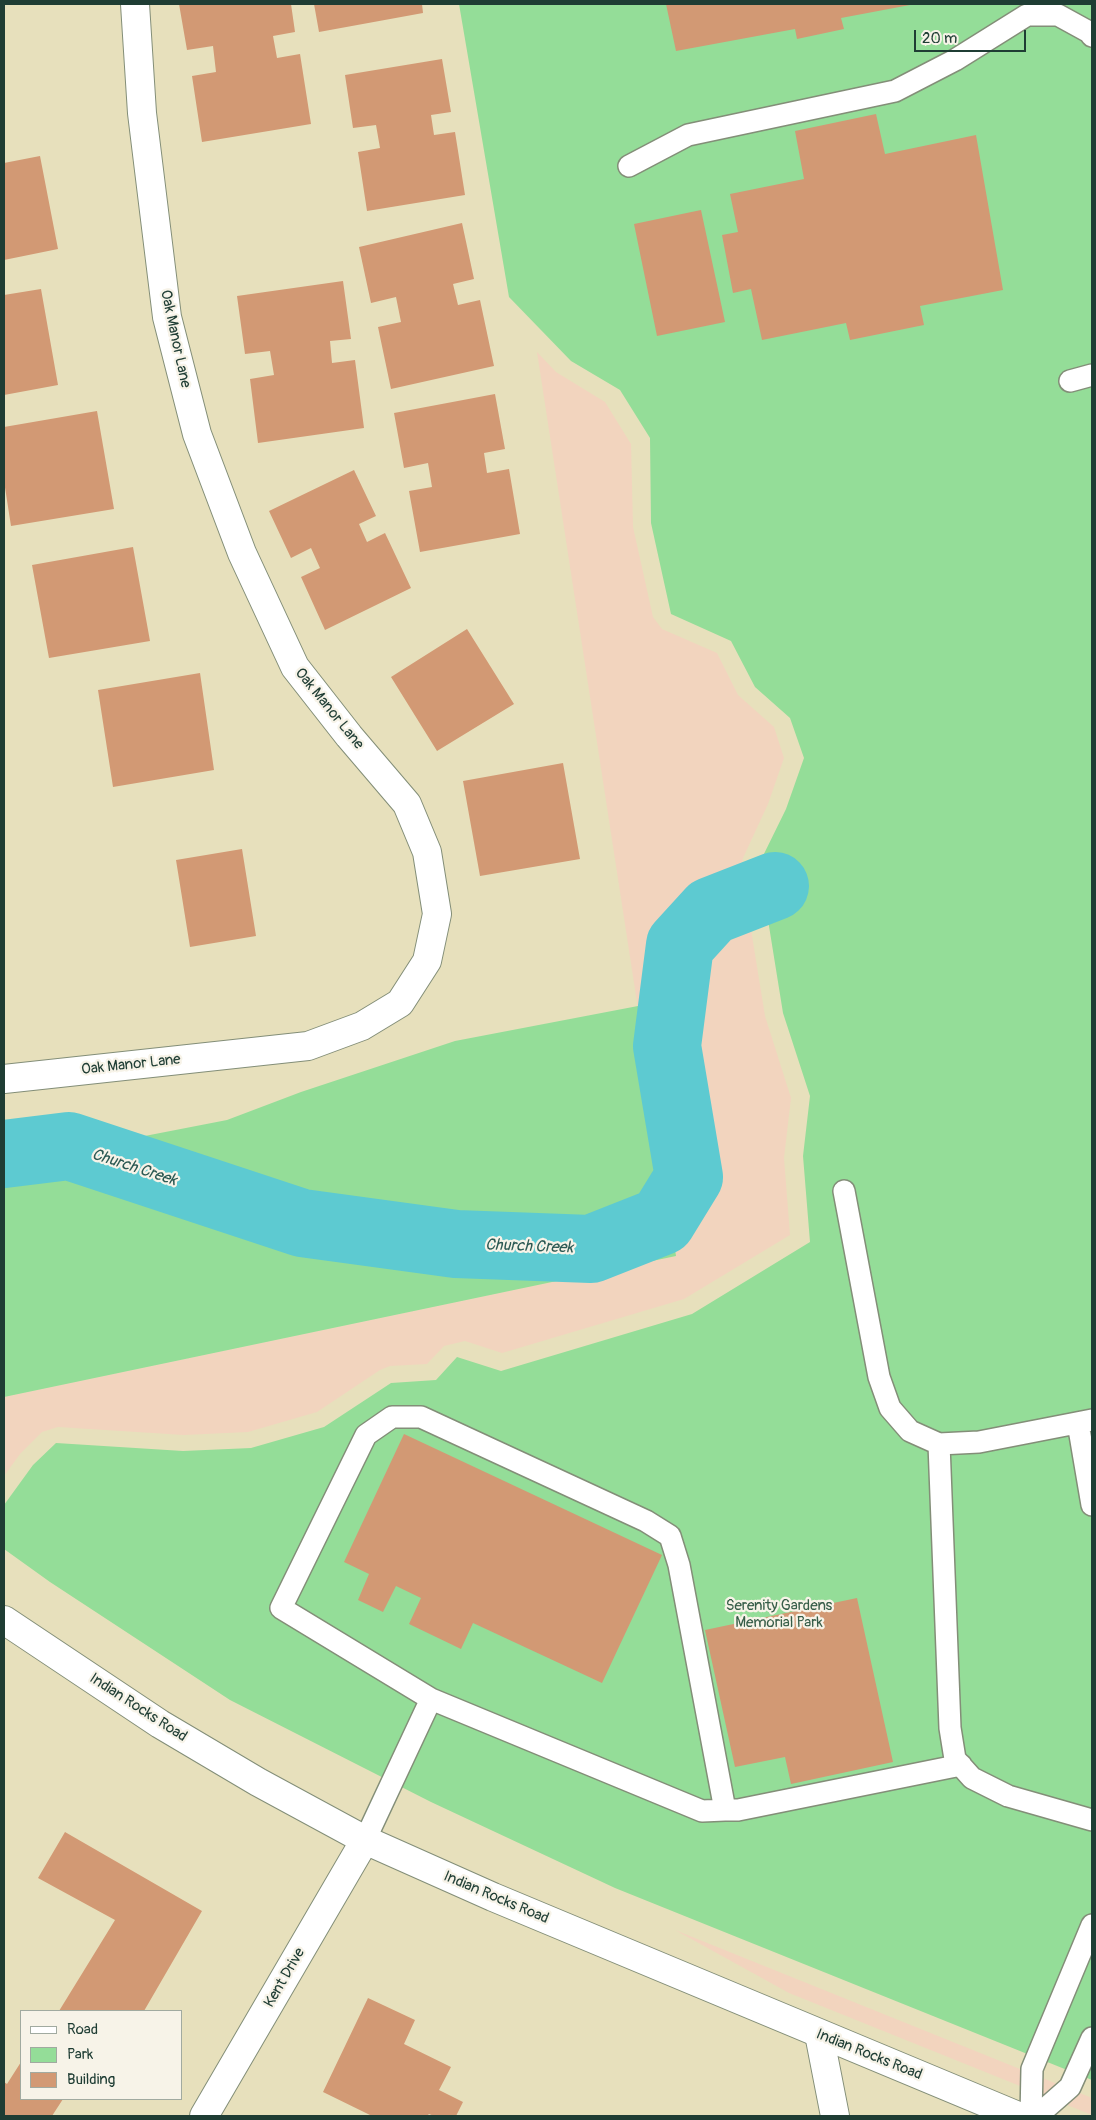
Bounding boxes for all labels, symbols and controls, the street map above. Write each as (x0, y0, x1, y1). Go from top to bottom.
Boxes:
scale bar (916, 20, 1028, 52)
text: 20 m (922, 29, 957, 48)
street label: Oak Manor Lane (156, 288, 194, 390)
street label: Oak Manor Lane (291, 665, 367, 753)
street label: Oak Manor Lane (81, 1051, 181, 1079)
water label: Church Creek (89, 1145, 179, 1191)
water label: Church Creek (485, 1236, 573, 1258)
park label: Serenity Gardens Memorial Park (726, 1597, 832, 1632)
street label: Indian Rocks Road (86, 1670, 190, 1746)
street label: Indian Rocks Road (441, 1868, 551, 1928)
street label: Kent Drive (261, 1945, 309, 2011)
legend (20, 2010, 182, 2100)
text: Road (67, 2020, 98, 2039)
street label: Indian Rocks Road (813, 2026, 925, 2084)
text: Park (67, 2045, 93, 2064)
text: Building (67, 2070, 115, 2089)

